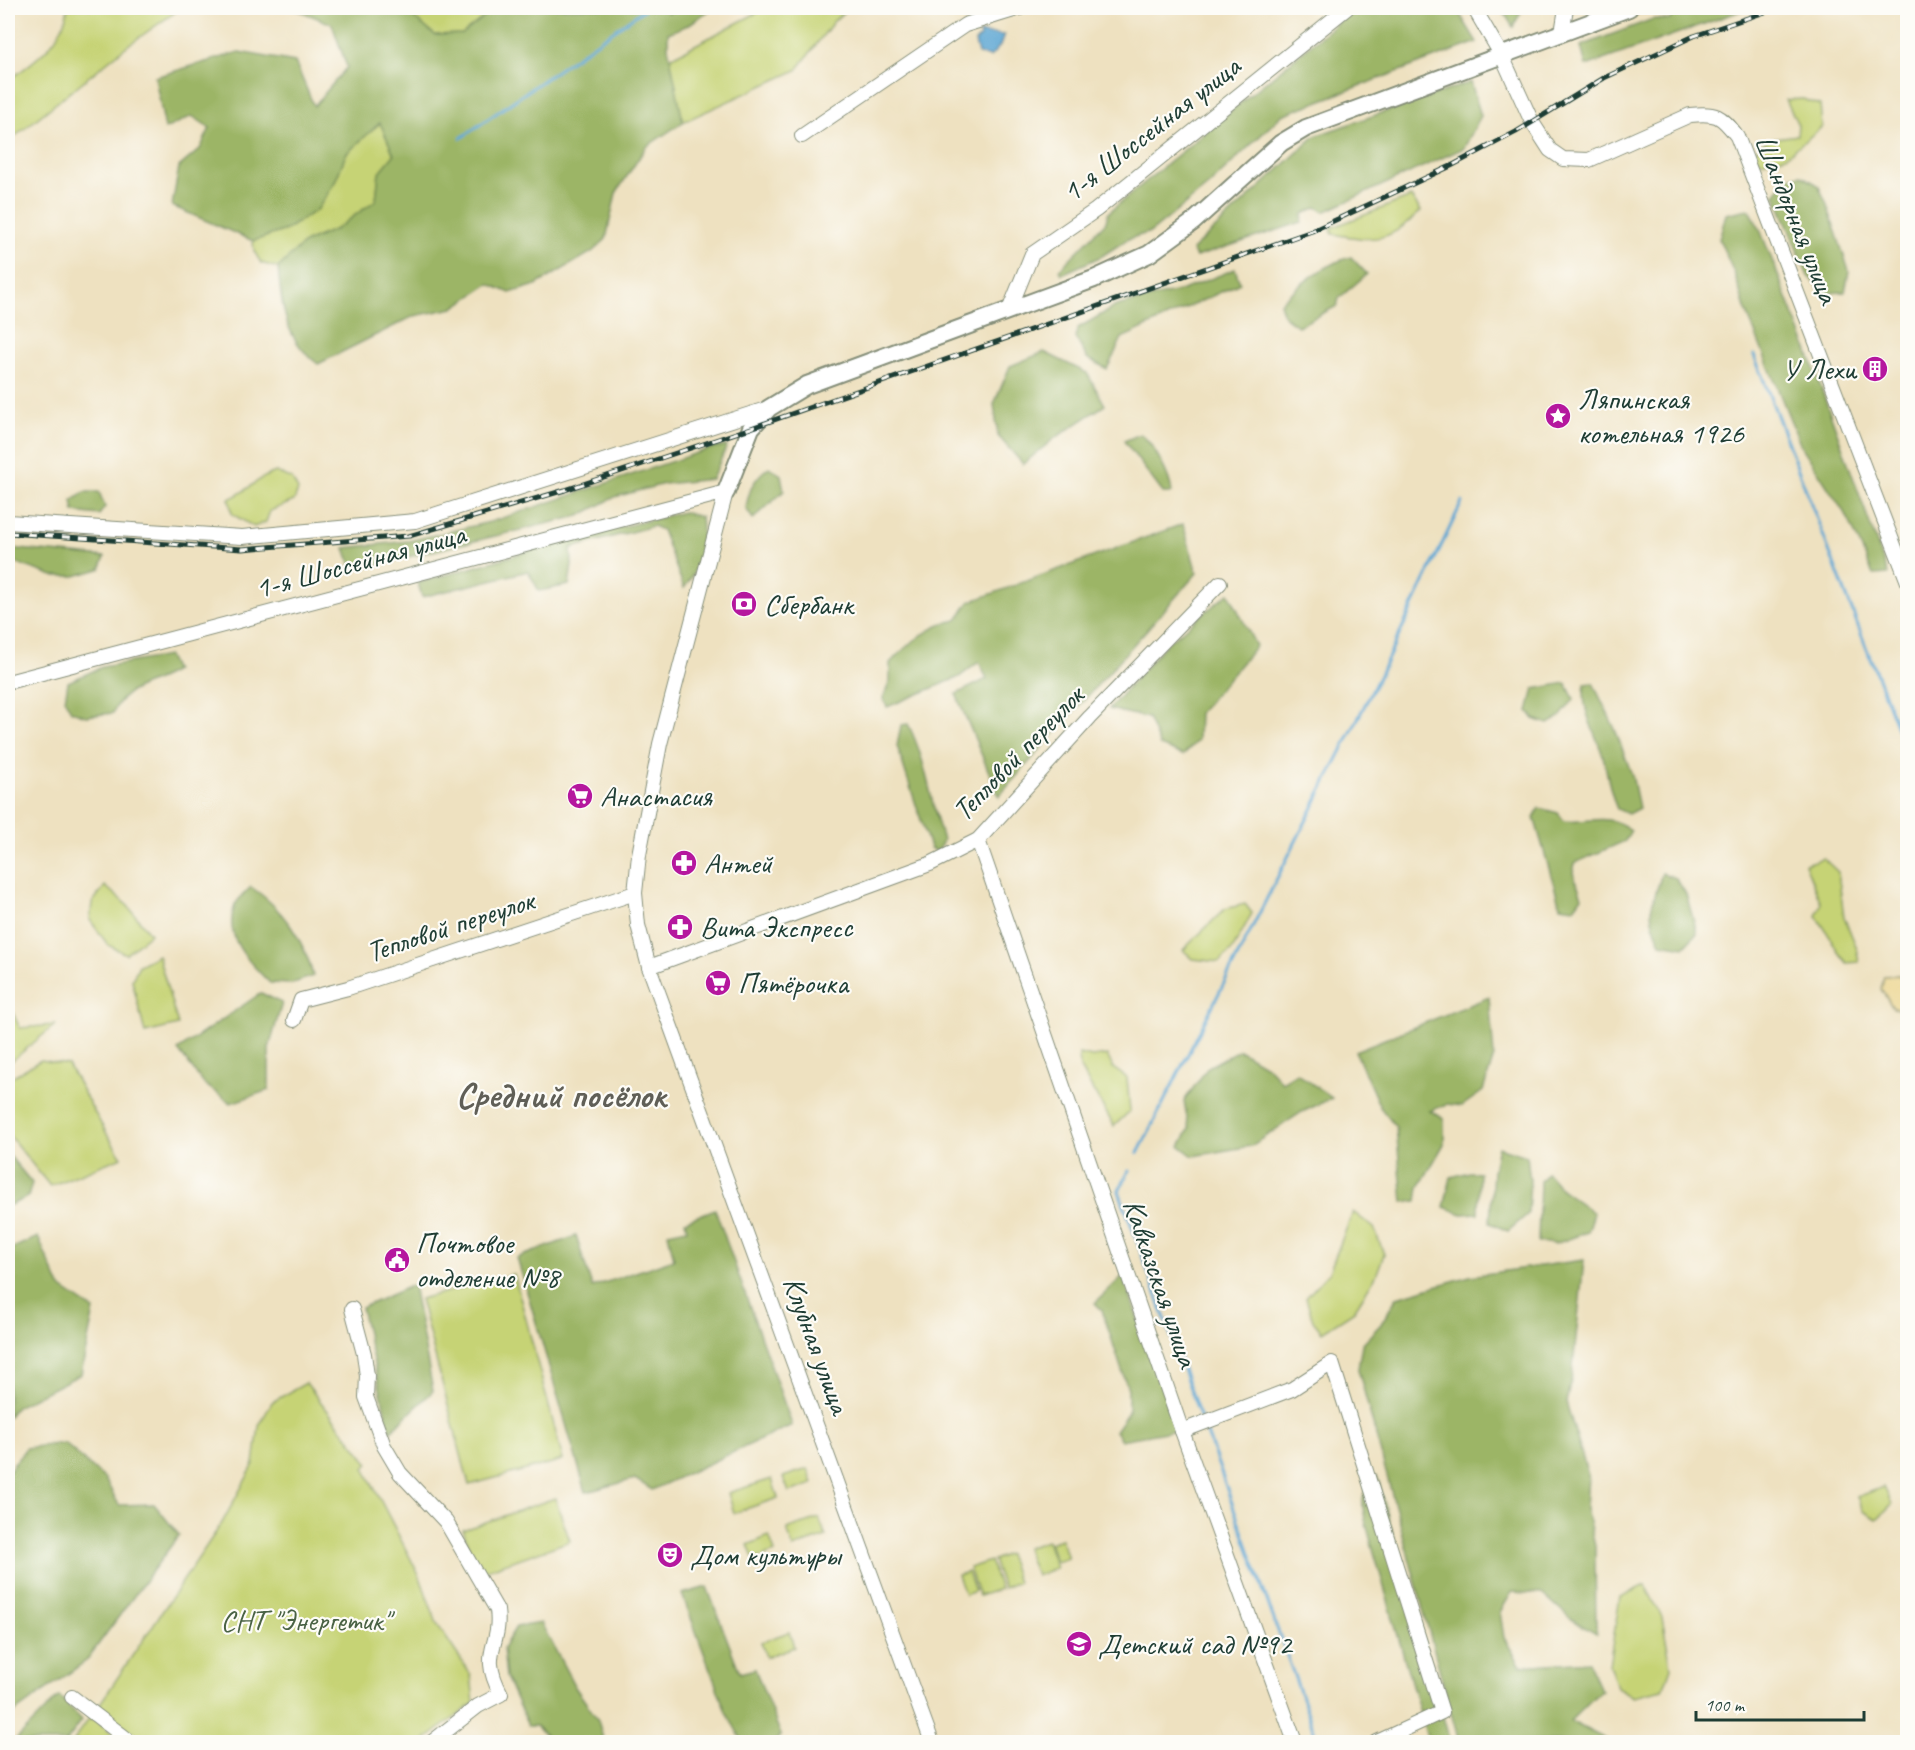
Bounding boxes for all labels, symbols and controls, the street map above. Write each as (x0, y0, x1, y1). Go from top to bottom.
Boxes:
street label: 1-я Шоссейная улица (1054, 46, 1249, 210)
street label: Шандорная улица (1746, 129, 1849, 311)
place label: У Лехи (1783, 350, 1858, 388)
building icon: У Лехи (1860, 354, 1890, 384)
place label: Ляпинская котельная 1926 (1578, 380, 1745, 452)
place icon: Ляпинская котельная 1926 (1543, 401, 1573, 431)
street label: 1-я Шоссейная улица (251, 514, 471, 607)
place label: Сбербанк (764, 585, 855, 623)
bank icon: Сбербанк (729, 589, 759, 619)
street label: Тепловой переулок (944, 675, 1094, 829)
place label: Анастасия (600, 777, 713, 815)
supermarket icon: Анастасия (565, 781, 595, 811)
place label: Антей (704, 844, 774, 882)
pharmacy icon: Антей (669, 848, 699, 878)
street label: Тепловой переулок (361, 880, 541, 971)
place label: Вита Экспресс (700, 908, 854, 946)
pharmacy icon: Вита Экспресс (665, 912, 695, 942)
place label: Пятёрочка (738, 964, 850, 1002)
supermarket icon: Пятёрочка (703, 968, 733, 998)
district label: Средний посёлок (456, 1072, 668, 1118)
street label: Кавказская улица (1114, 1194, 1208, 1374)
place label: Почтовое отделение №8 (416, 1224, 562, 1296)
public building icon: Почтовое отделение №8 (382, 1245, 412, 1275)
street label: Клубная улица (775, 1271, 860, 1421)
place label: Дом культуры (690, 1536, 843, 1574)
theatre icon: Дом культуры (655, 1540, 685, 1570)
park label: СНТ "Энергетик" (220, 1601, 395, 1639)
place label: Детский сад №92 (1098, 1625, 1294, 1663)
school or university icon: Детский сад №92 (1064, 1629, 1094, 1659)
scale bar (1696, 1684, 1864, 1722)
text: 100 m (1705, 1694, 1746, 1716)

